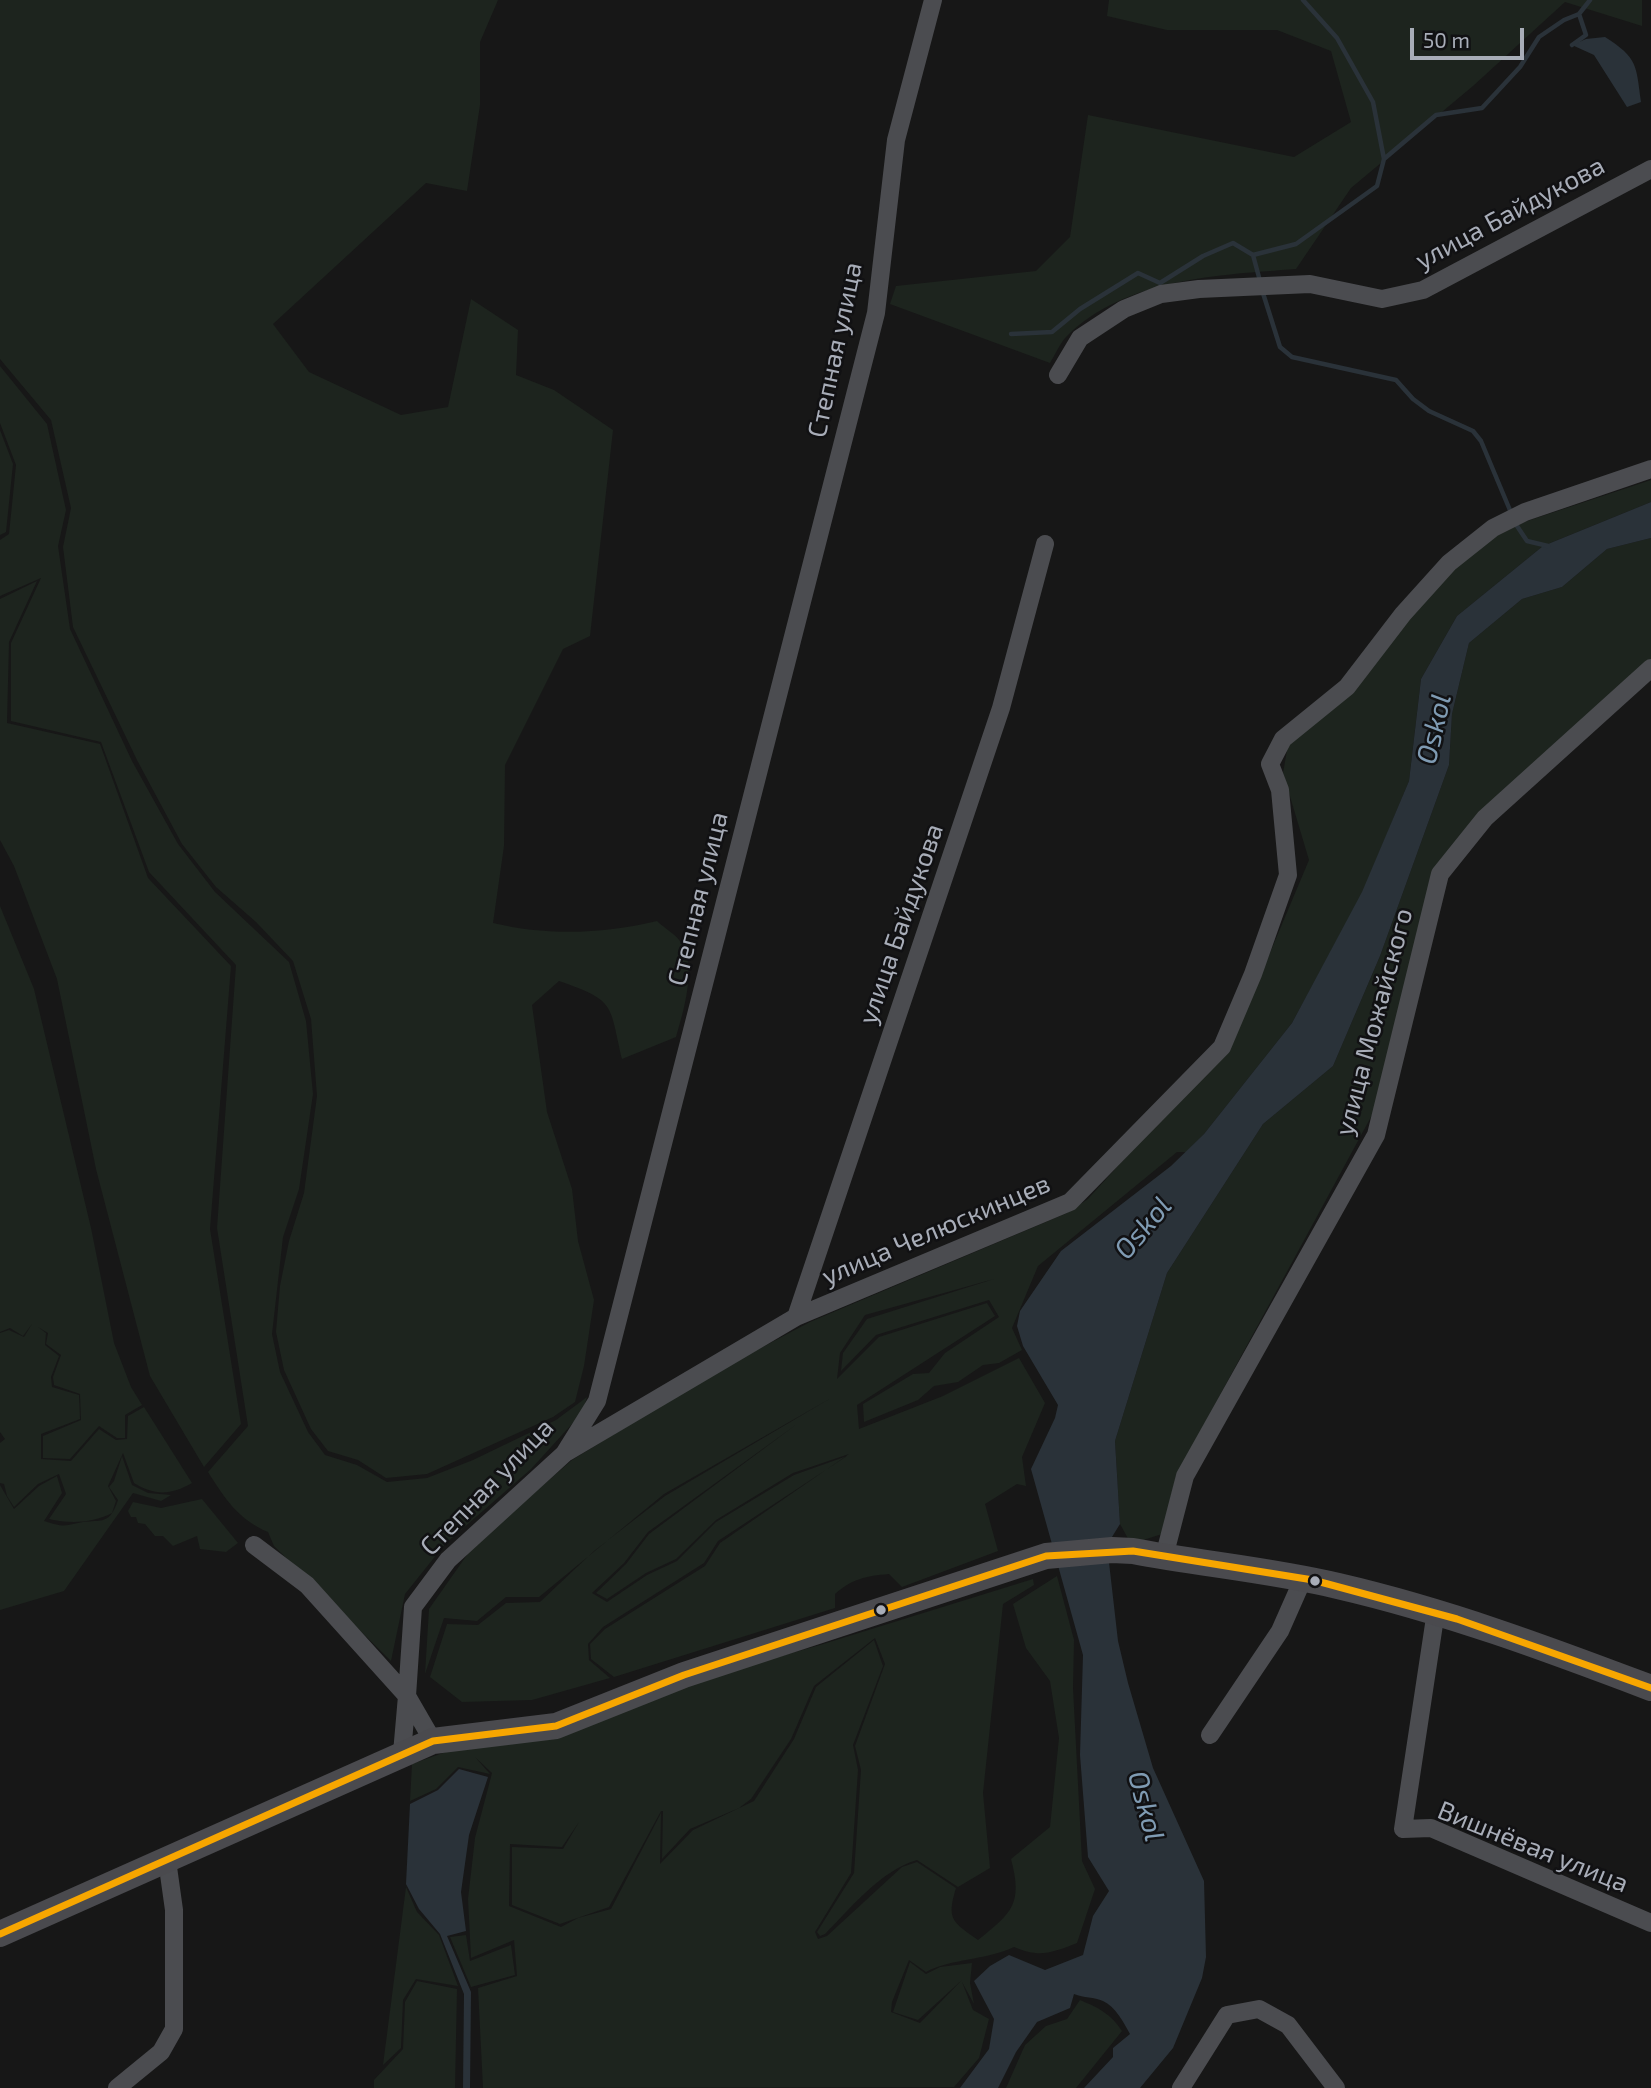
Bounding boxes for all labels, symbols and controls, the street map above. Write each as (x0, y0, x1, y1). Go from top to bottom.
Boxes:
scale bar (1413, 14, 1527, 58)
text: 50 m (1423, 27, 1470, 52)
street label: улица Байдукова (1410, 150, 1610, 276)
street label: Степная улица (801, 260, 869, 440)
water label: Oskol (1410, 691, 1458, 767)
street label: Степная улица (661, 809, 735, 989)
street label: улица Байдукова (852, 820, 950, 1028)
street label: улица Можайского (1329, 905, 1419, 1139)
street label: улица Челюскинцев (817, 1168, 1055, 1292)
water label: Oskol (1107, 1190, 1179, 1266)
street label: Степная улица (414, 1412, 560, 1562)
unlabelled marker (1308, 1574, 1322, 1588)
unlabelled marker (874, 1603, 888, 1617)
water label: Oskol (1121, 1767, 1171, 1845)
street label: Вишнёвая улица (1433, 1795, 1633, 1899)

